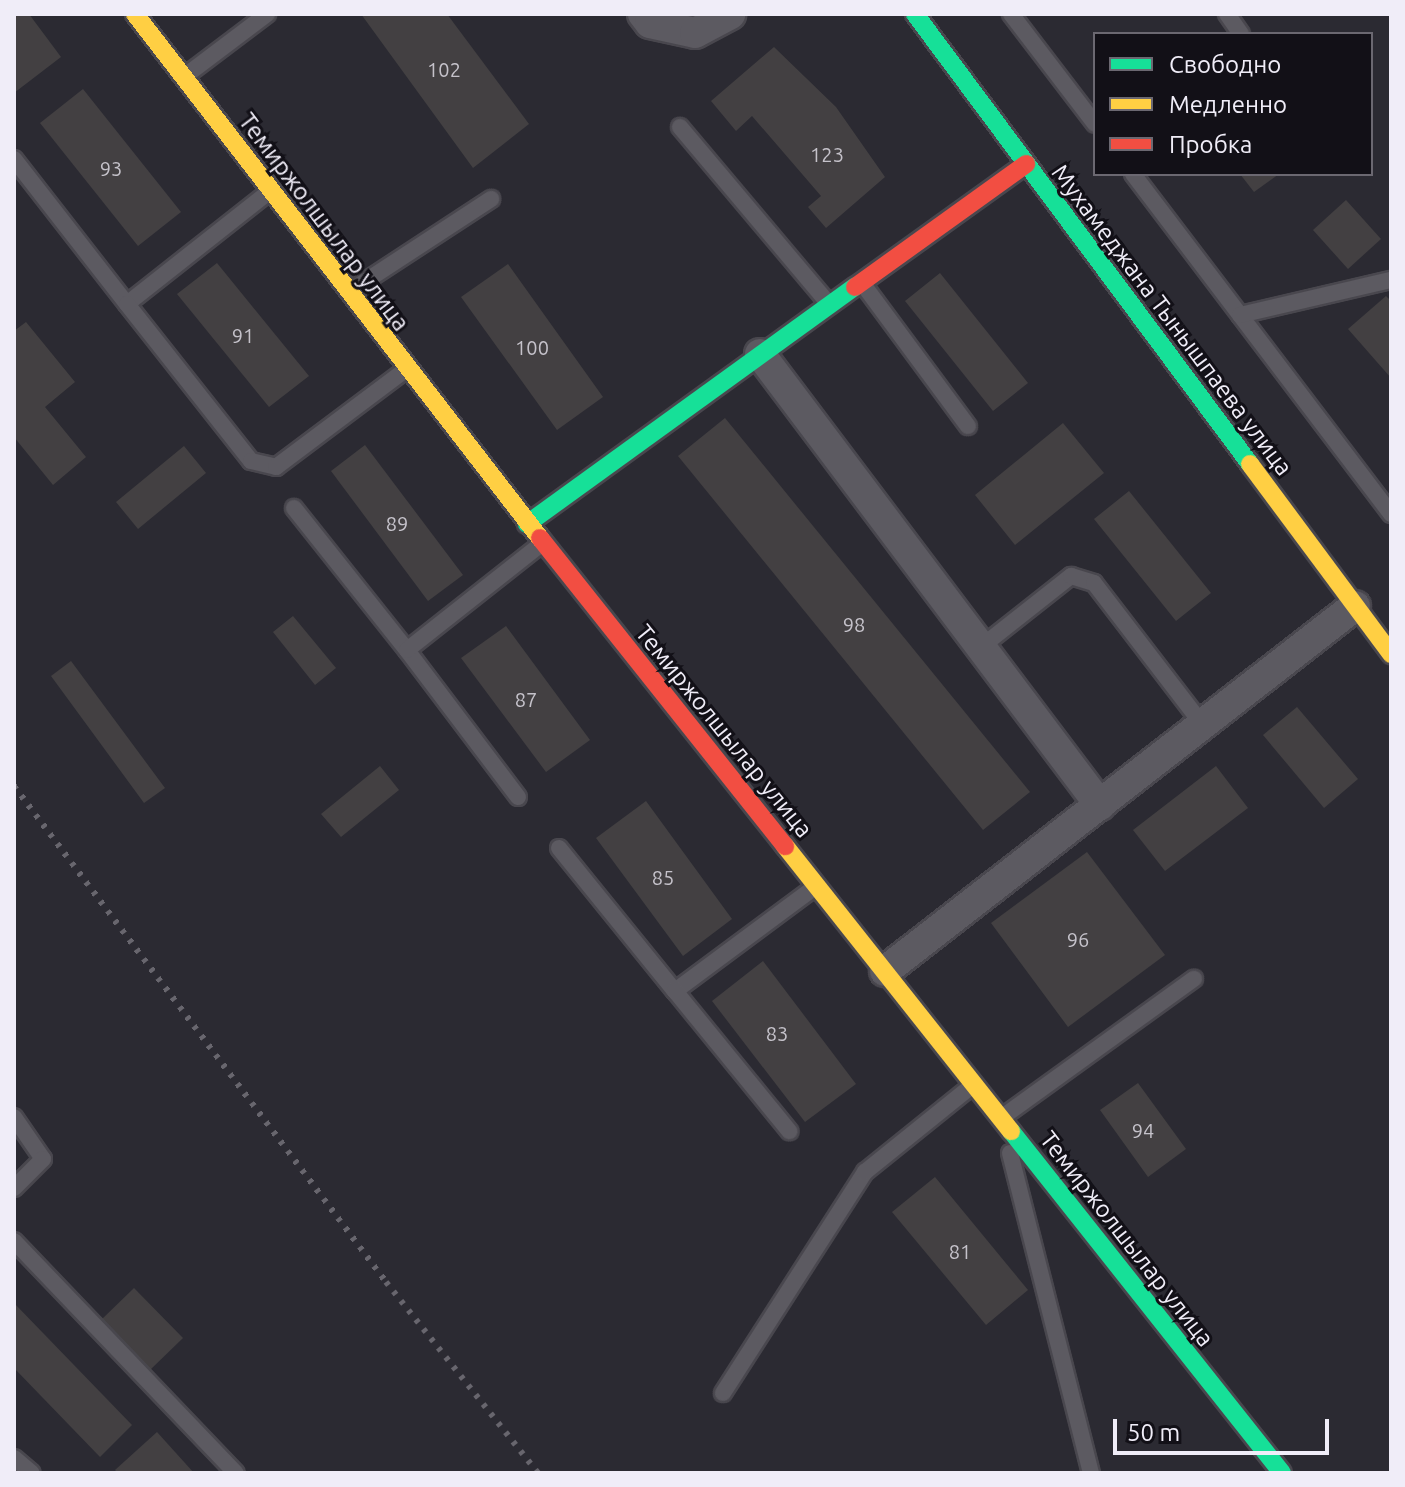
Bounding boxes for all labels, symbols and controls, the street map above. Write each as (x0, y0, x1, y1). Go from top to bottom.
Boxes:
legend (1093, 32, 1373, 176)
text: Свободно (1169, 51, 1281, 78)
house number: 102 (427, 57, 461, 81)
text: Медленно (1169, 91, 1287, 118)
street label: Темиржолшылар улица (233, 107, 415, 337)
text: Пробка (1169, 131, 1252, 158)
house number: 123 (810, 142, 844, 166)
house number: 93 (100, 156, 122, 180)
street label: Мухамеджана Тынышпаева улица (1046, 159, 1298, 481)
house number: 91 (232, 323, 254, 347)
house number: 100 (515, 335, 549, 359)
house number: 89 (386, 511, 408, 535)
house number: 98 (843, 612, 865, 636)
street label: Темиржолшылар улица (629, 619, 819, 843)
house number: 87 (515, 687, 537, 711)
house number: 85 (652, 865, 674, 889)
house number: 96 (1067, 927, 1089, 951)
house number: 83 (766, 1021, 788, 1045)
house number: 94 (1132, 1118, 1154, 1142)
street label: Темиржолшылар улица (1034, 1126, 1220, 1352)
house number: 81 (949, 1239, 971, 1263)
scale bar (1117, 1403, 1333, 1453)
text: 50 m (1127, 1419, 1180, 1446)

